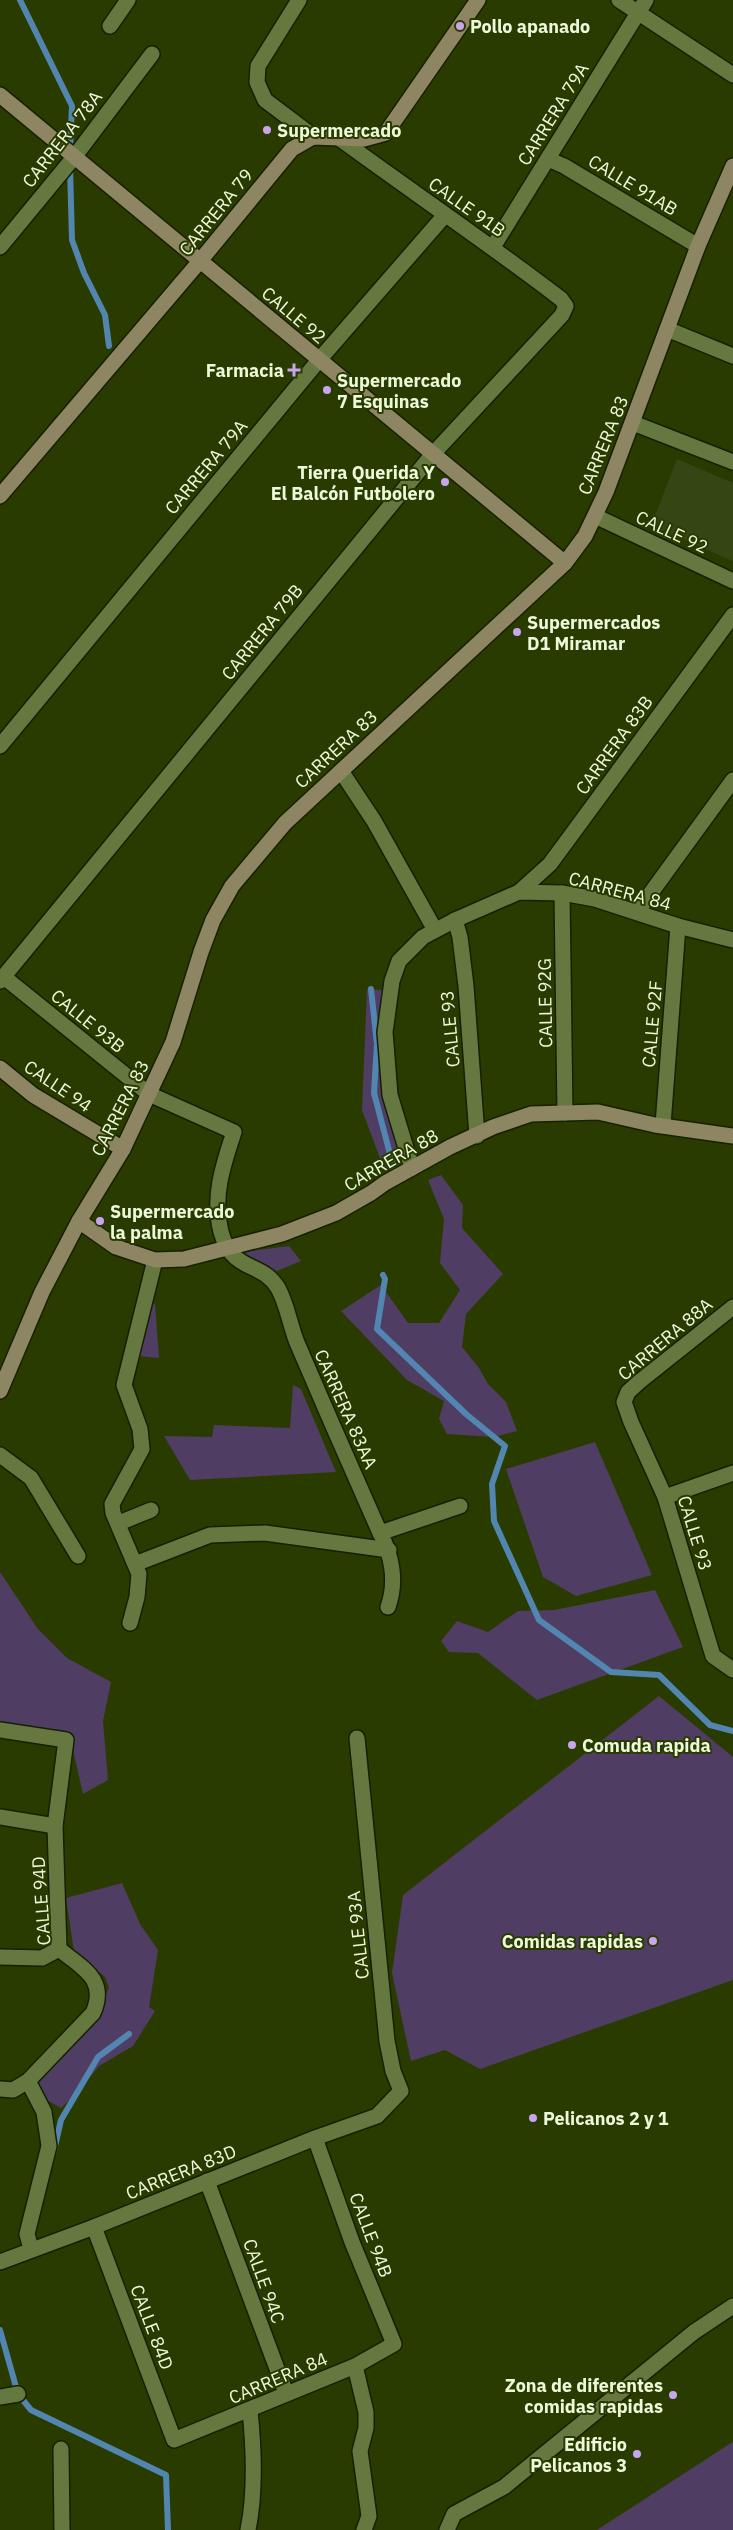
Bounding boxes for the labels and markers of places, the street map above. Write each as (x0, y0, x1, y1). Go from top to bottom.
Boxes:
place label: Pollo apanado (470, 15, 590, 38)
marker: Pollo apanado (454, 20, 466, 32)
place label: Supermercado (277, 119, 401, 142)
marker: Supermercado (261, 124, 273, 136)
place label: Farmacia (206, 359, 284, 382)
marker: Farmacia (288, 364, 300, 376)
place label: Supermercado 7 Esquinas (337, 369, 461, 413)
marker: Supermercado 7 Esquinas (321, 384, 333, 396)
place label: Tierra Querida Y El Balcón Futbolero (271, 461, 435, 505)
marker: Tierra Querida Y El Balcón Futbolero (439, 476, 451, 488)
place label: Supermercados D1 Miramar (527, 611, 660, 655)
marker: Supermercados D1 Miramar (511, 626, 523, 638)
place label: Supermercado la palma (110, 1200, 234, 1244)
marker: Supermercado la palma (94, 1215, 106, 1227)
place label: Comuda rapida (582, 1734, 711, 1757)
marker: Comuda rapida (566, 1739, 578, 1751)
place label: Comidas rapidas (502, 1930, 643, 1953)
marker: Comidas rapidas (647, 1935, 659, 1947)
place label: Pelicanos 2 y 1 (543, 2107, 669, 2130)
marker: Pelicanos 2 y 1 (527, 2112, 539, 2124)
place label: Zona de diferentes comidas rapidas (505, 2374, 663, 2418)
marker: Zona de diferentes comidas rapidas (667, 2389, 679, 2401)
place label: Edificio Pelicanos 3 (530, 2433, 627, 2477)
marker: Edificio Pelicanos 3 (631, 2448, 643, 2460)

